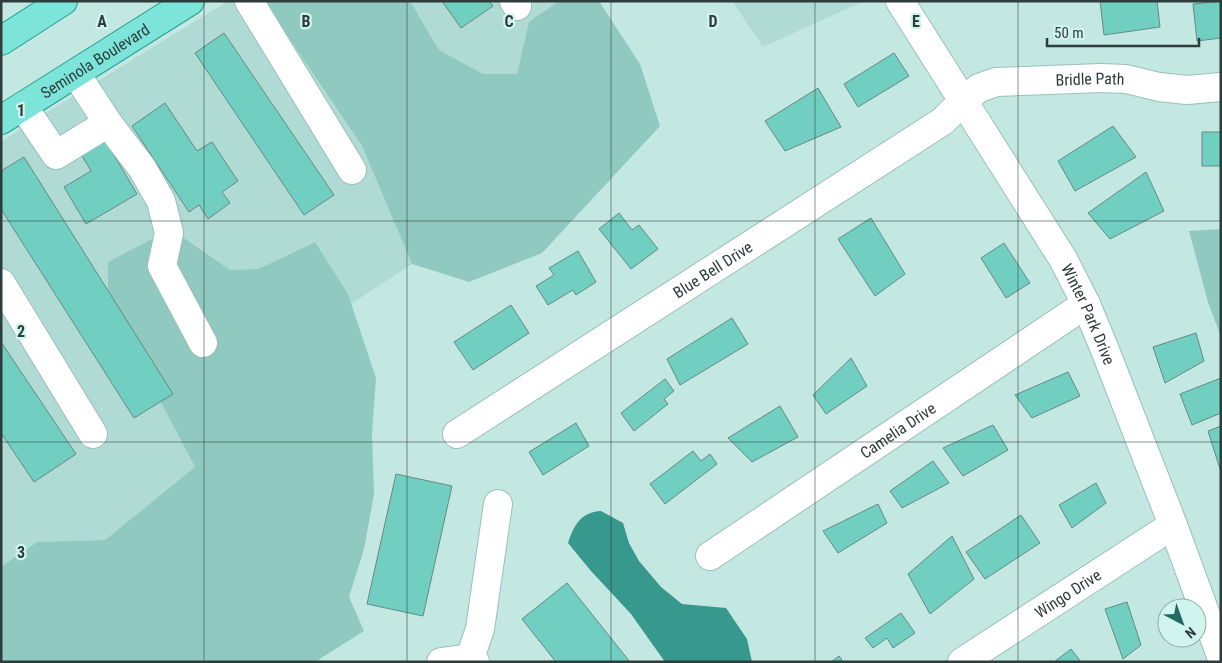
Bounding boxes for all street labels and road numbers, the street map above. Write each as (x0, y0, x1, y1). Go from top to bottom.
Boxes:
street label: Seminola Boulevard (37, 20, 153, 102)
street label: Bridle Path (1055, 68, 1125, 89)
street label: Blue Bell Drive (669, 237, 756, 302)
street label: Winter Park Drive (1058, 261, 1119, 367)
street label: Camelia Drive (856, 398, 939, 462)
street label: Wingo Drive (1031, 565, 1104, 622)

